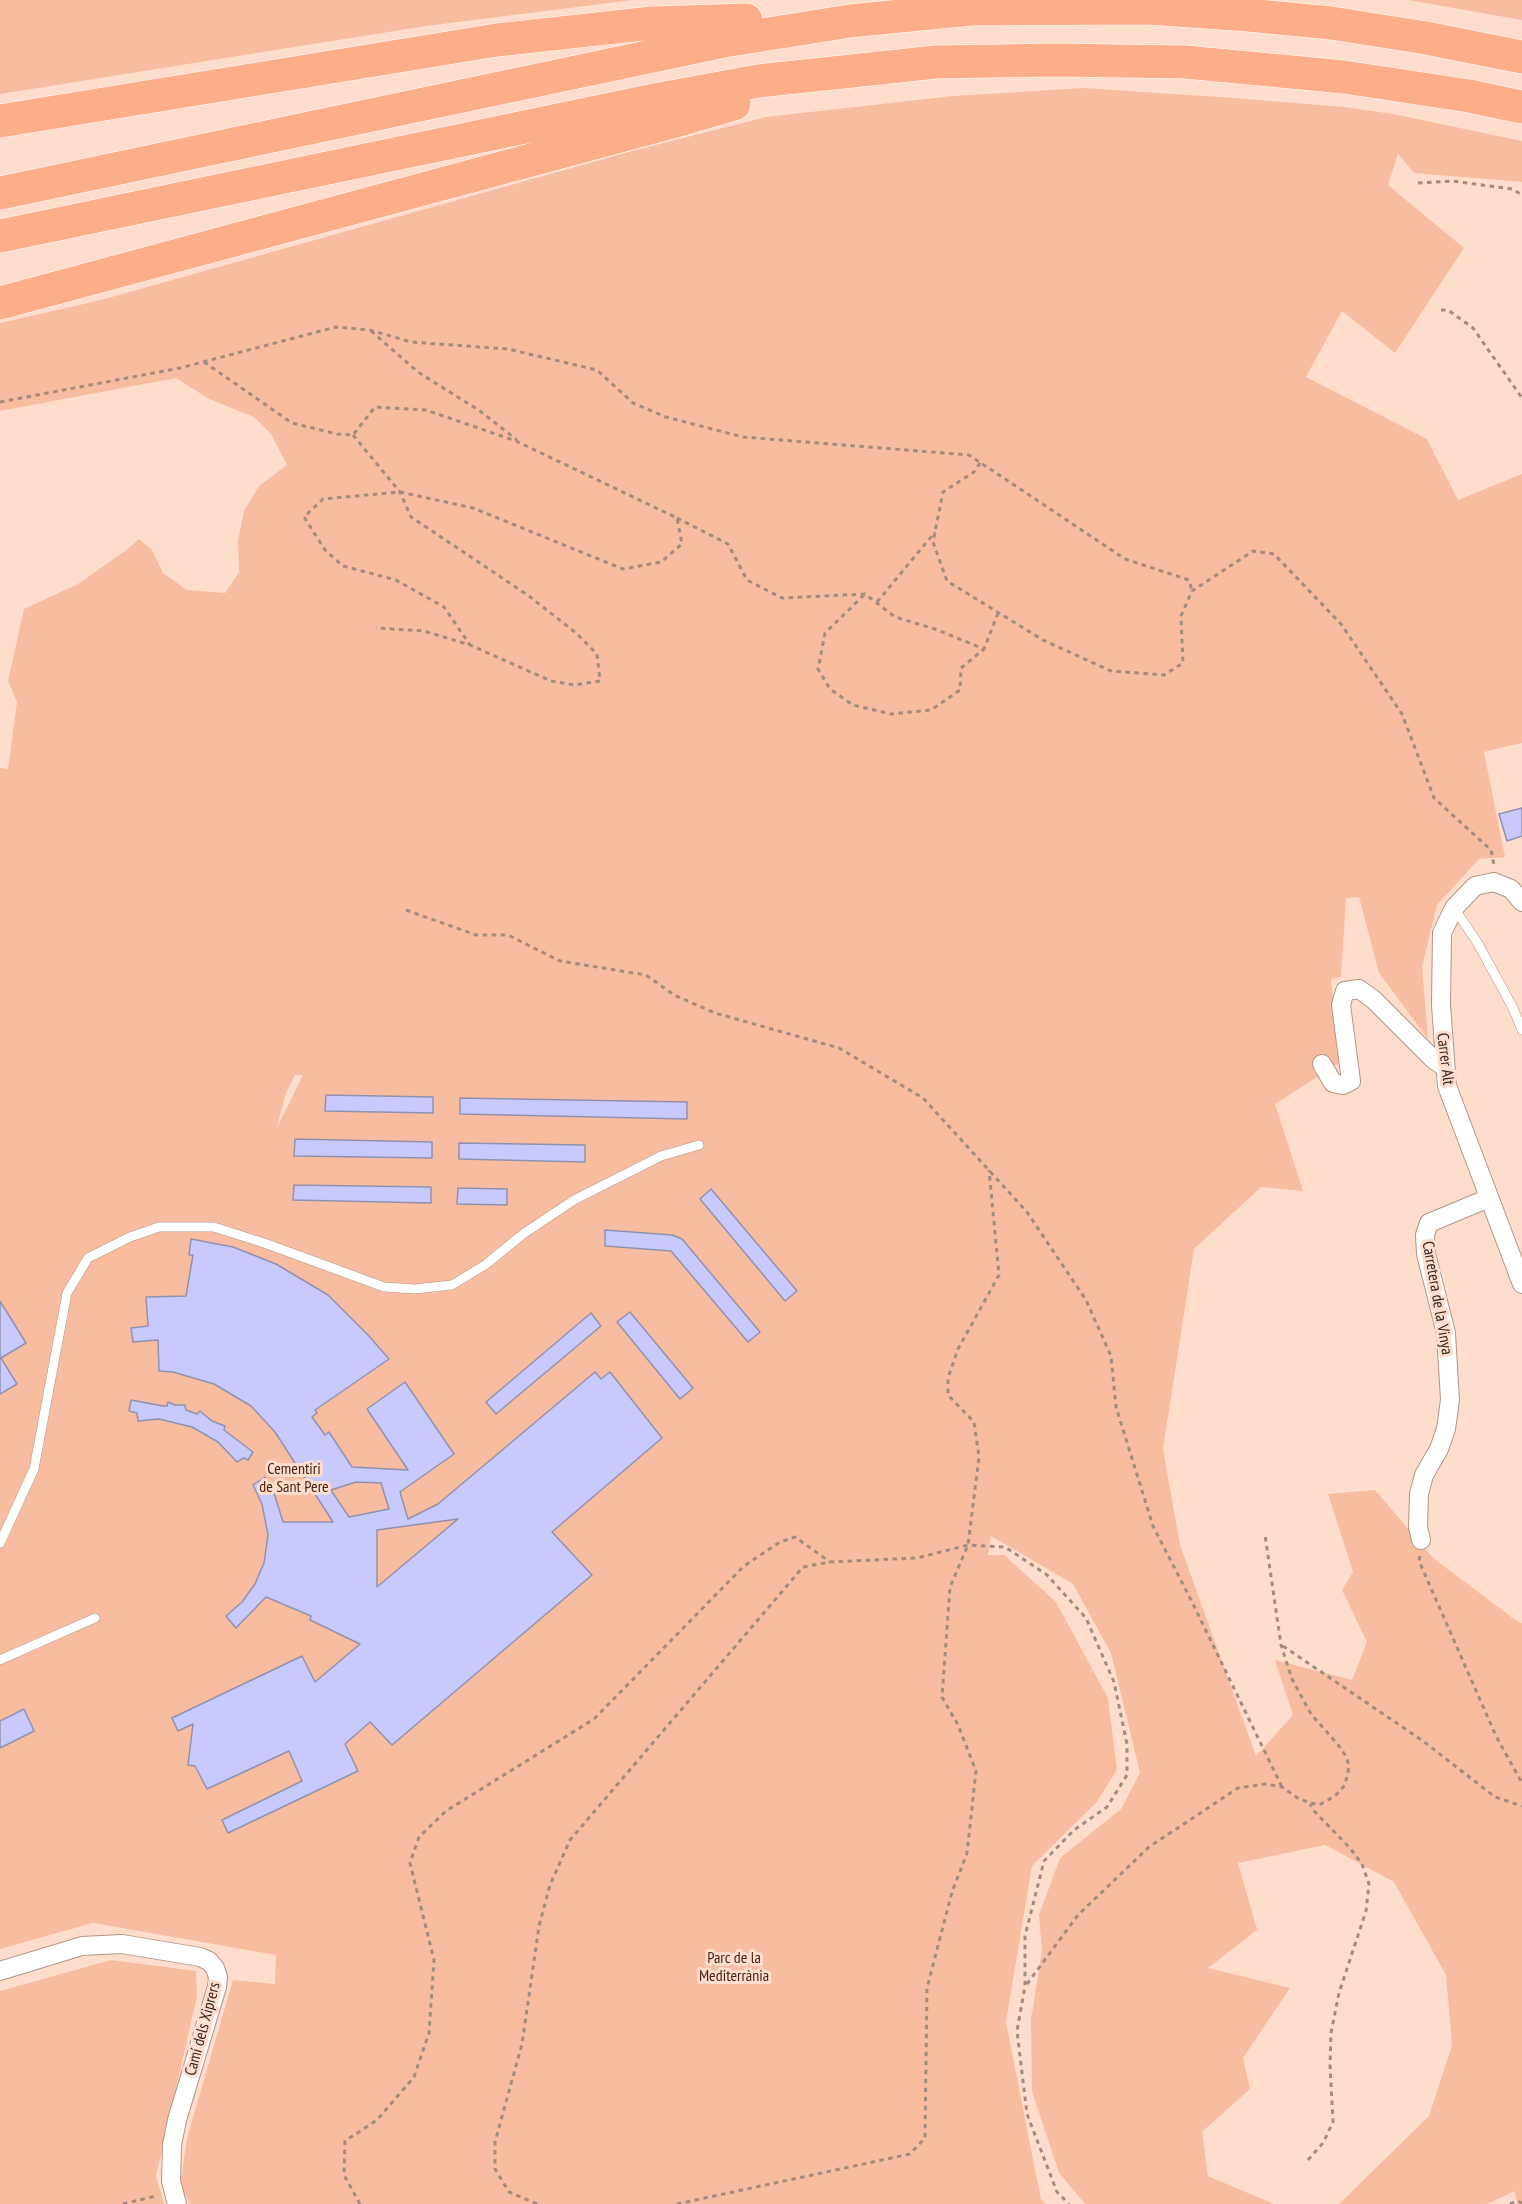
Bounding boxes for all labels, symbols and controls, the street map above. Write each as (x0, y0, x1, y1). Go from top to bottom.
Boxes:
street label: Carrer Alt (1432, 1032, 1458, 1086)
street label: Carretera de la Vinya (1418, 1240, 1456, 1356)
park label: Cementiri de Sant Pere (259, 1459, 329, 1497)
park label: Parc de la Mediterrània (699, 1948, 769, 1986)
street label: Camí dels Xiprers (181, 1980, 225, 2078)

